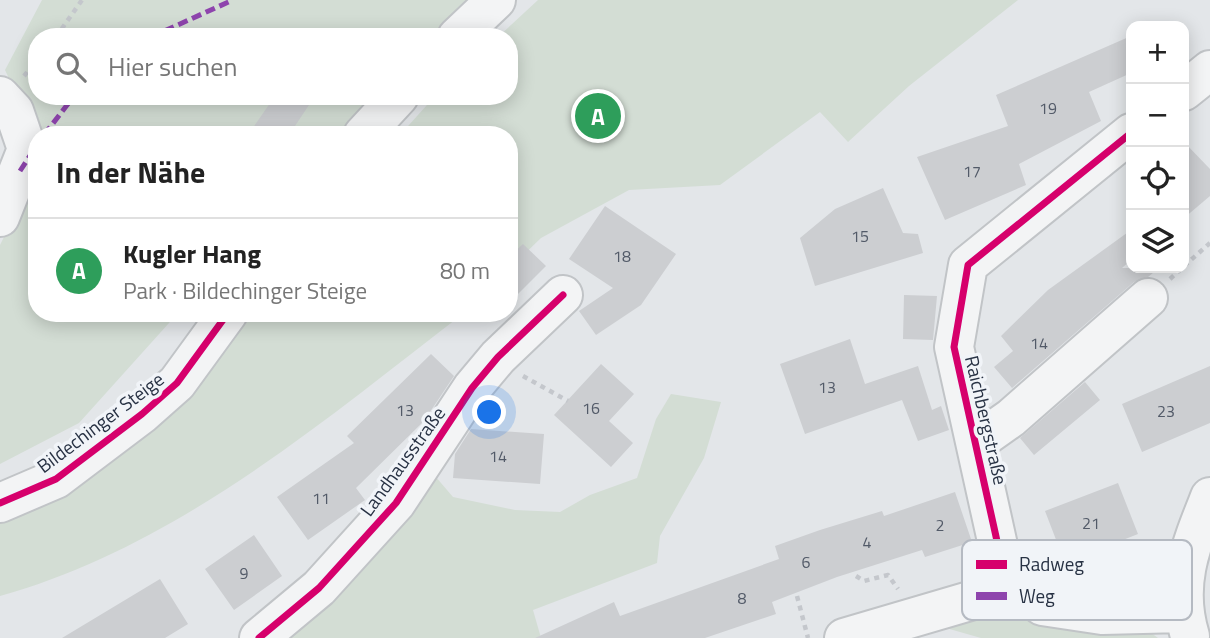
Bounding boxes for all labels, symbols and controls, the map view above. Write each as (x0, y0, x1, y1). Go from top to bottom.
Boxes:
map controls (1126, 21, 1189, 273)
button: + (1126, 21, 1189, 84)
search box (28, 28, 518, 105)
text: Hier suchen (108, 47, 237, 86)
icon: search (52, 48, 90, 86)
button: − (1126, 84, 1189, 147)
pin: A (575, 90, 621, 142)
house number: 19 (1039, 96, 1057, 120)
button: locate (1126, 147, 1189, 210)
text: In der Nähe (56, 149, 205, 195)
house number: 17 (963, 159, 981, 183)
button: layers (1126, 210, 1189, 273)
house number: 15 (851, 224, 869, 248)
text: Kugler Hang (123, 234, 261, 273)
house number: 18 (613, 244, 631, 268)
text: A (72, 253, 86, 288)
text: 80 m (440, 253, 490, 288)
text: Park · Bildechinger Steige (123, 273, 367, 308)
house number: 14 (1030, 331, 1048, 355)
street label: Raichbergstraße (958, 353, 1016, 487)
street label: Bildechinger Steige (30, 364, 170, 480)
house number: 13 (818, 375, 836, 399)
your location (472, 395, 506, 429)
house number: 16 (582, 396, 600, 420)
house number: 13 (396, 398, 414, 422)
house number: 23 (1157, 399, 1175, 423)
street label: Landhausstraße (352, 400, 452, 522)
house number: 14 (489, 444, 507, 468)
house number: 11 (312, 486, 330, 510)
house number: 21 (1082, 511, 1100, 535)
house number: 2 (936, 513, 944, 537)
house number: 4 (863, 530, 872, 554)
legend (962, 540, 1192, 620)
text: Radweg (1019, 549, 1084, 578)
house number: 6 (802, 550, 811, 574)
house number: 9 (240, 561, 249, 585)
text: Weg (1019, 581, 1055, 610)
house number: 8 (738, 586, 747, 610)

